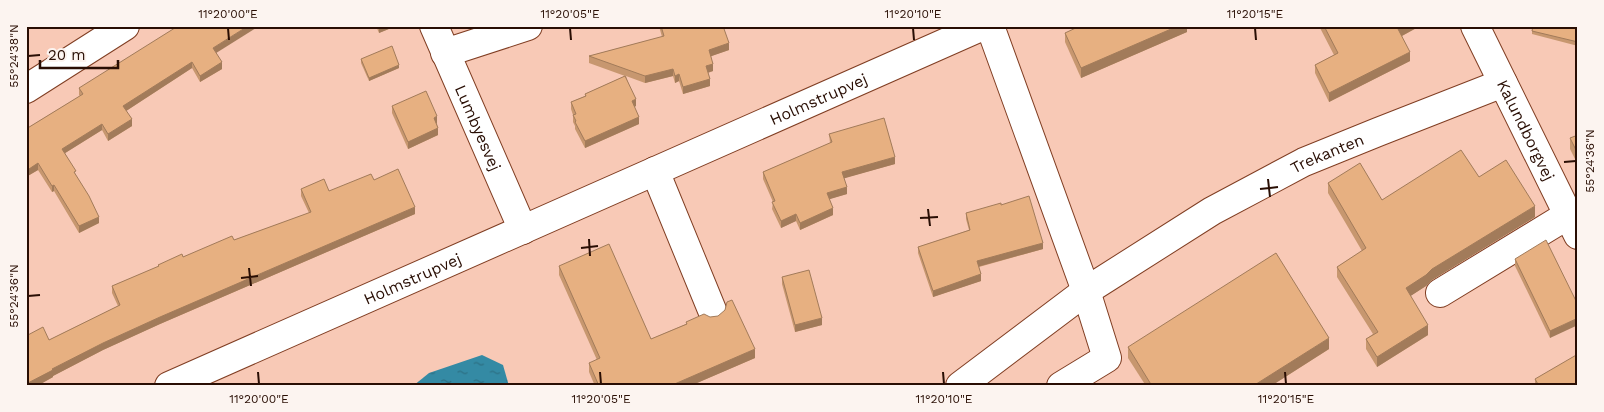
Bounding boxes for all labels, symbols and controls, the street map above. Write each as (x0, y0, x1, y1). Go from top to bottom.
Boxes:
text: 11°20'00"E (198, 7, 258, 21)
text: 11°20'05"E (540, 7, 600, 21)
text: 11°20'10"E (885, 7, 942, 21)
text: 11°20'15"E (1227, 7, 1283, 21)
text: 55°24'38"N (7, 24, 21, 88)
scale bar (40, 38, 118, 70)
text: 20 m (48, 46, 86, 64)
street label: Holmstrupvej (767, 69, 870, 129)
street label: Kalundborgvej (1493, 76, 1559, 184)
street label: Lumbyesvej (451, 82, 505, 174)
street label: Trekanten (1287, 129, 1366, 177)
text: 55°24'36"N (1583, 129, 1597, 193)
street label: Holmstrupvej (360, 249, 464, 308)
text: 55°24'36"N (7, 264, 21, 328)
text: 11°20'00"E (229, 392, 289, 406)
text: 11°20'05"E (571, 392, 631, 406)
text: 11°20'10"E (916, 392, 973, 406)
text: 11°20'15"E (1258, 392, 1314, 406)

